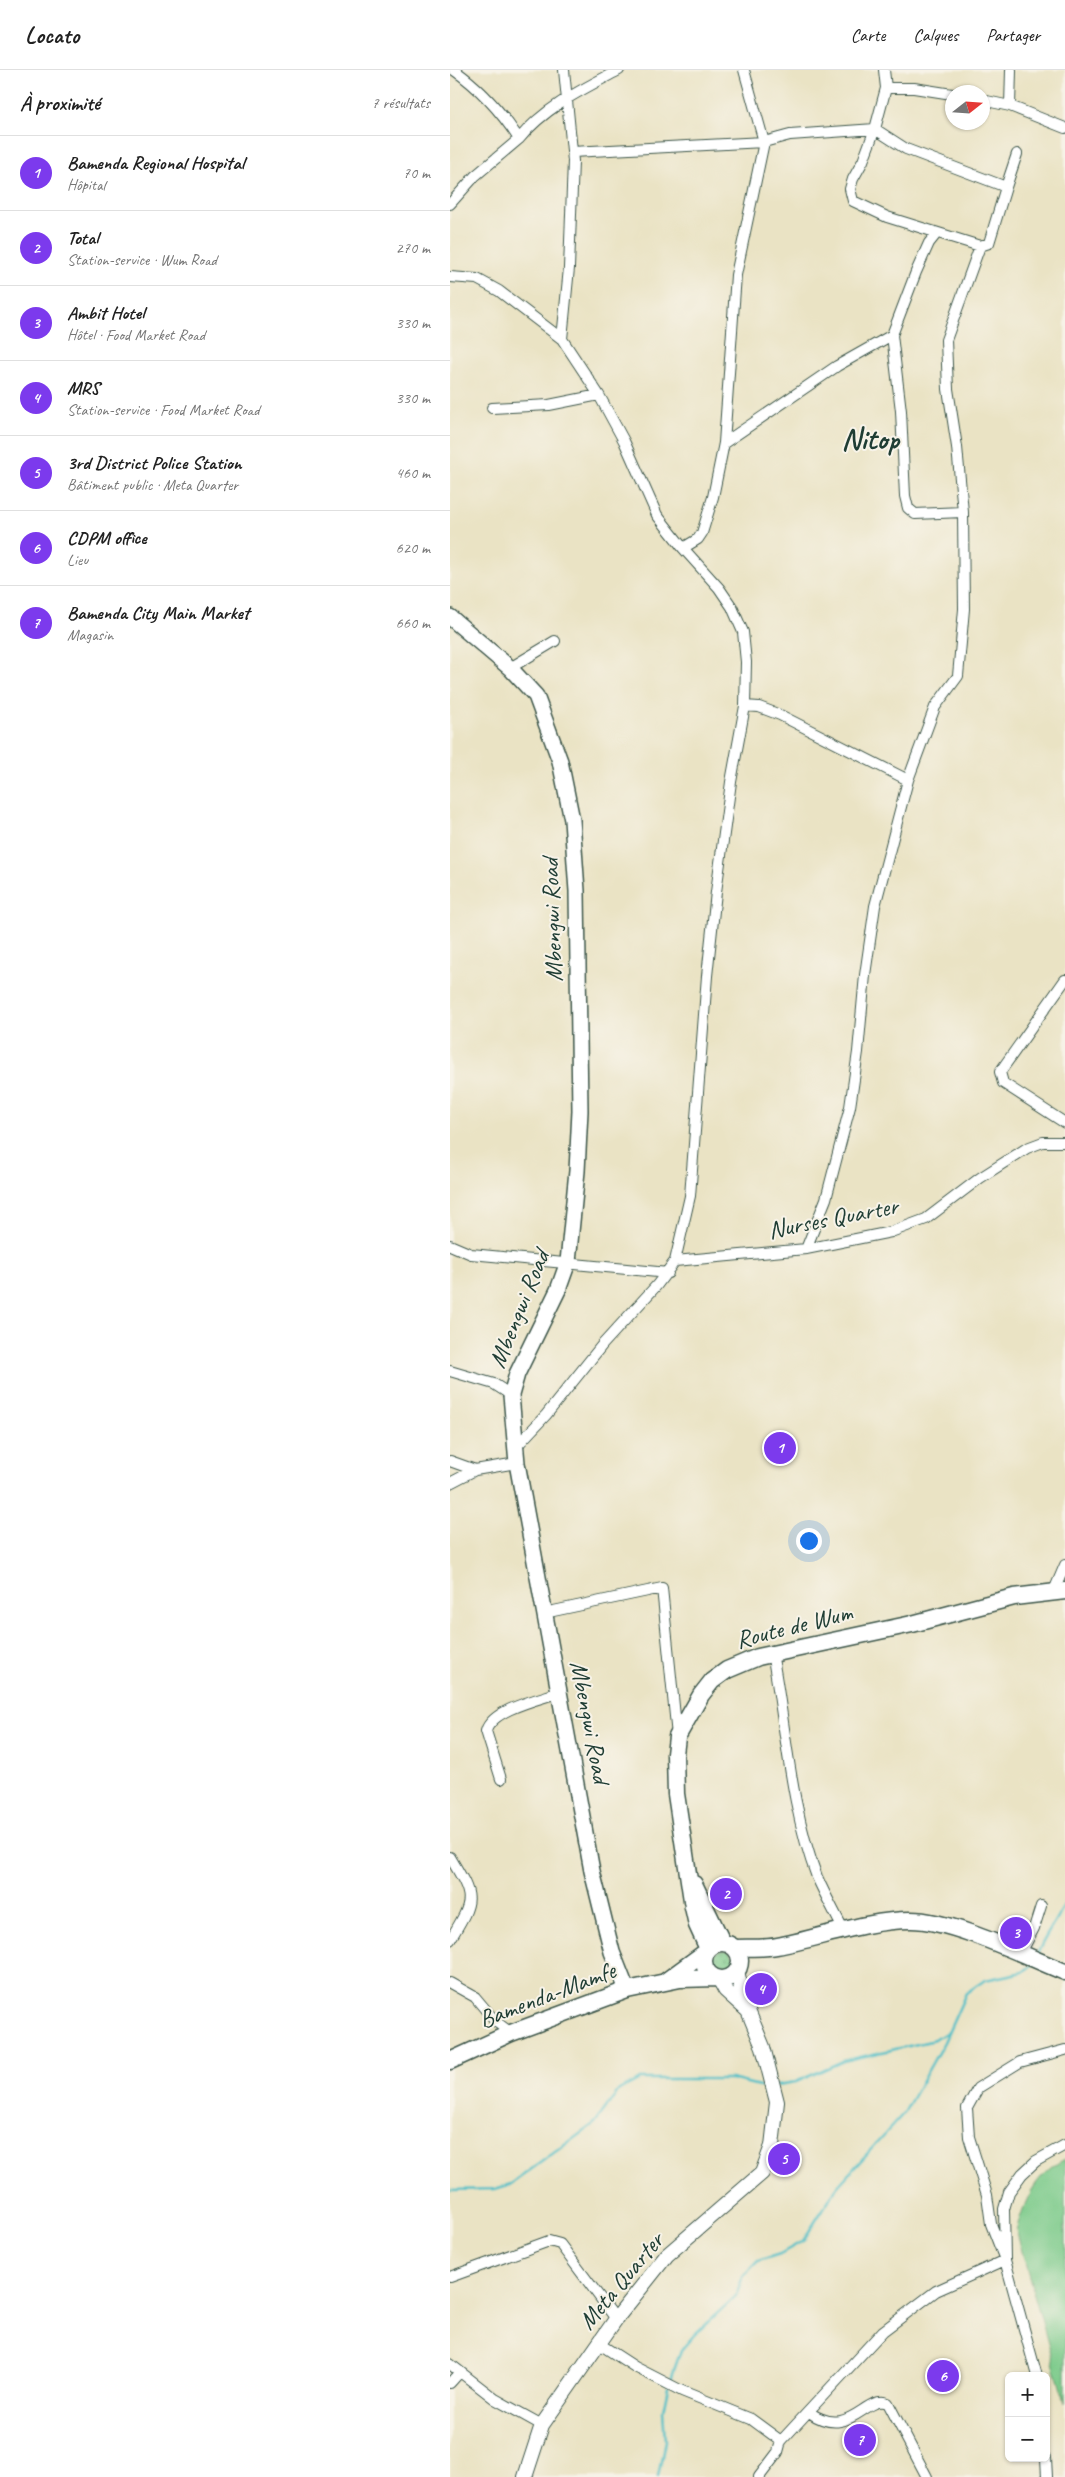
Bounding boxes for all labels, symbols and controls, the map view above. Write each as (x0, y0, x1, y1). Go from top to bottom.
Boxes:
text: Locato (25, 20, 79, 50)
text: Carte (851, 24, 885, 46)
text: Calques (913, 24, 958, 46)
text: Partager (986, 24, 1040, 46)
north arrow (945, 85, 990, 130)
text: À proximité (20, 90, 100, 116)
text: 7 résultats (371, 93, 430, 113)
text: Bamenda Regional Hospital (67, 151, 244, 175)
text: 1 (32, 163, 40, 183)
text: 70 m (403, 163, 430, 183)
text: Hôpital (67, 175, 105, 195)
text: Total (67, 226, 98, 250)
text: 2 (32, 238, 40, 258)
text: 270 m (396, 238, 430, 258)
text: Station-service · Wum Road (67, 250, 217, 270)
text: Ambit Hotel (67, 301, 144, 325)
text: 3 (32, 313, 40, 333)
text: 330 m (396, 313, 430, 333)
text: Hôtel · Food Market Road (67, 325, 205, 345)
text: MRS (67, 376, 100, 400)
text: 4 (32, 388, 40, 408)
text: 330 m (396, 388, 430, 408)
text: Station-service · Food Market Road (67, 400, 259, 420)
district label: Nitop (841, 420, 901, 458)
text: 3rd District Police Station (67, 451, 242, 475)
text: 5 (33, 463, 39, 483)
text: 460 m (396, 463, 430, 483)
text: Bâtiment public · Meta Quarter (67, 475, 238, 495)
text: CDPM office (67, 526, 147, 550)
text: 6 (32, 538, 40, 558)
text: 620 m (396, 538, 430, 558)
text: Lieu (67, 550, 88, 570)
text: Bamenda City Main Market (67, 601, 249, 625)
text: 7 (32, 613, 40, 633)
text: 660 m (396, 613, 430, 633)
text: Magasin (67, 625, 113, 645)
street label: Mbengwi Road (534, 853, 570, 982)
street label: Nurses Quarter (765, 1189, 903, 1246)
street label: Mbengwi Road (481, 1242, 559, 1372)
pin: 1 (764, 1429, 796, 1467)
your location (796, 1528, 822, 1554)
street label: Route de Wum (732, 1596, 857, 1656)
street label: Mbengwi Road (562, 1658, 618, 1790)
pin: 2 (710, 1875, 742, 1913)
pin: 3 (1000, 1914, 1032, 1952)
street label: Bamenda-Mamfe (474, 1954, 622, 2036)
pin: 4 (745, 1970, 777, 2008)
pin: 5 (768, 2140, 800, 2178)
street label: Meta Quarter (571, 2223, 673, 2336)
pin: 6 (927, 2357, 959, 2395)
map controls (1005, 2372, 1050, 2462)
button: + (1005, 2372, 1050, 2417)
button: − (1005, 2417, 1050, 2462)
pin: 7 (844, 2421, 876, 2459)

